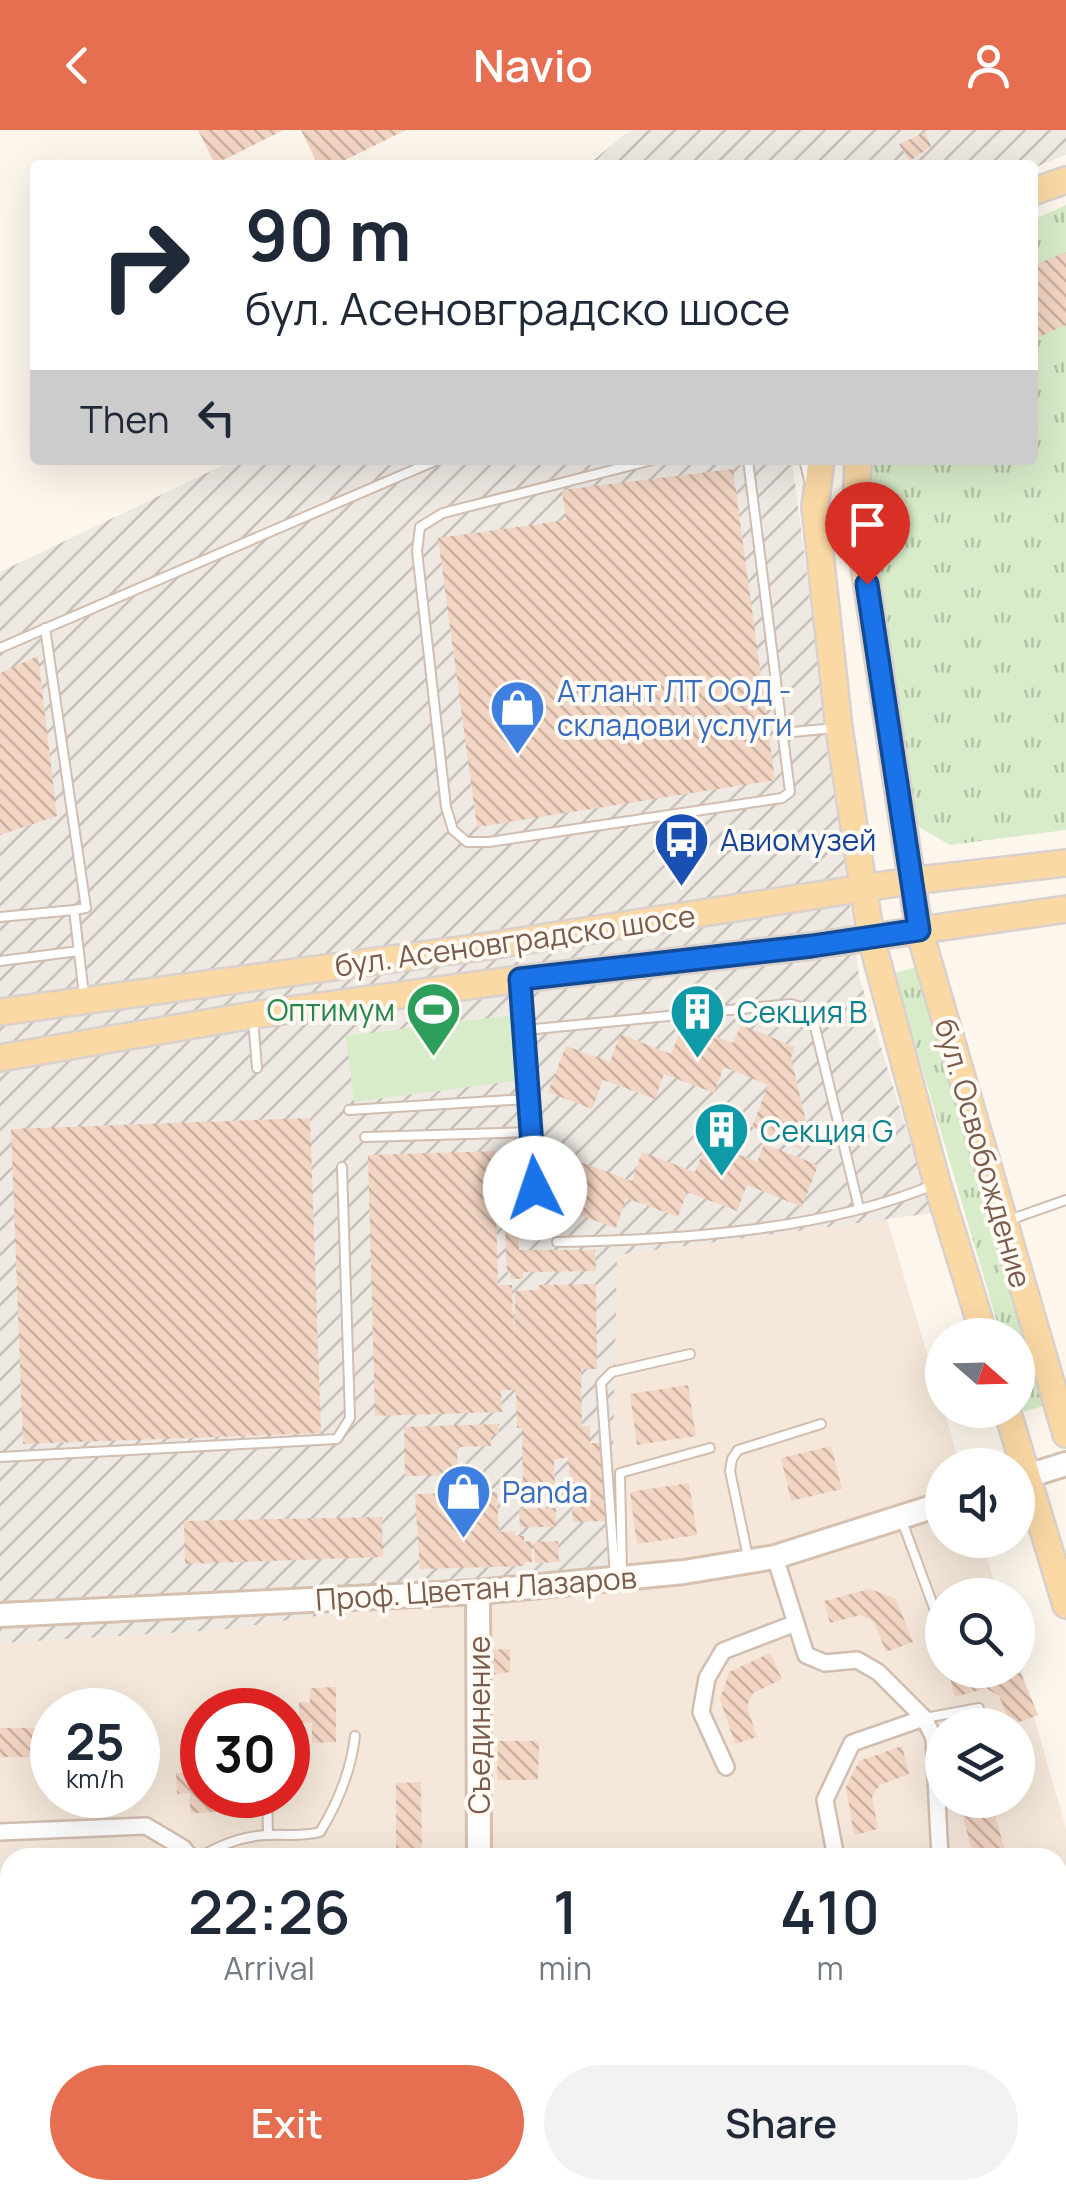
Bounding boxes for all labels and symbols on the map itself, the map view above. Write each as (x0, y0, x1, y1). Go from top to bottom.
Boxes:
pin (825, 482, 910, 585)
place label: Атлант ЛТ ООД - складови услуги (557, 670, 792, 745)
shop icon: Атлант ЛТ ООД - складови услуги (488, 677, 548, 756)
bus stop icon: Авиомузей (651, 809, 711, 888)
place label: Авиомузей (720, 819, 876, 860)
street label: бул. Асеновградско шосе (332, 894, 698, 986)
sports icon: Оптимум (404, 979, 464, 1058)
building icon: Секция B (668, 981, 728, 1060)
place label: Оптимум (267, 989, 395, 1030)
place label: Секция B (737, 991, 867, 1032)
street label: бул. Освобождение (926, 1014, 1042, 1292)
building icon: Секция G (691, 1100, 751, 1179)
place label: Секция G (760, 1110, 893, 1151)
position arrow (483, 1136, 587, 1240)
north arrow (925, 1318, 1035, 1428)
shop icon: Panda (433, 1461, 493, 1540)
place label: Panda (502, 1471, 588, 1512)
street label: Проф. Цветан Лазаров (314, 1556, 638, 1620)
street label: Съединение (458, 1636, 499, 1814)
speed limit sign: 30 (180, 1688, 310, 1818)

